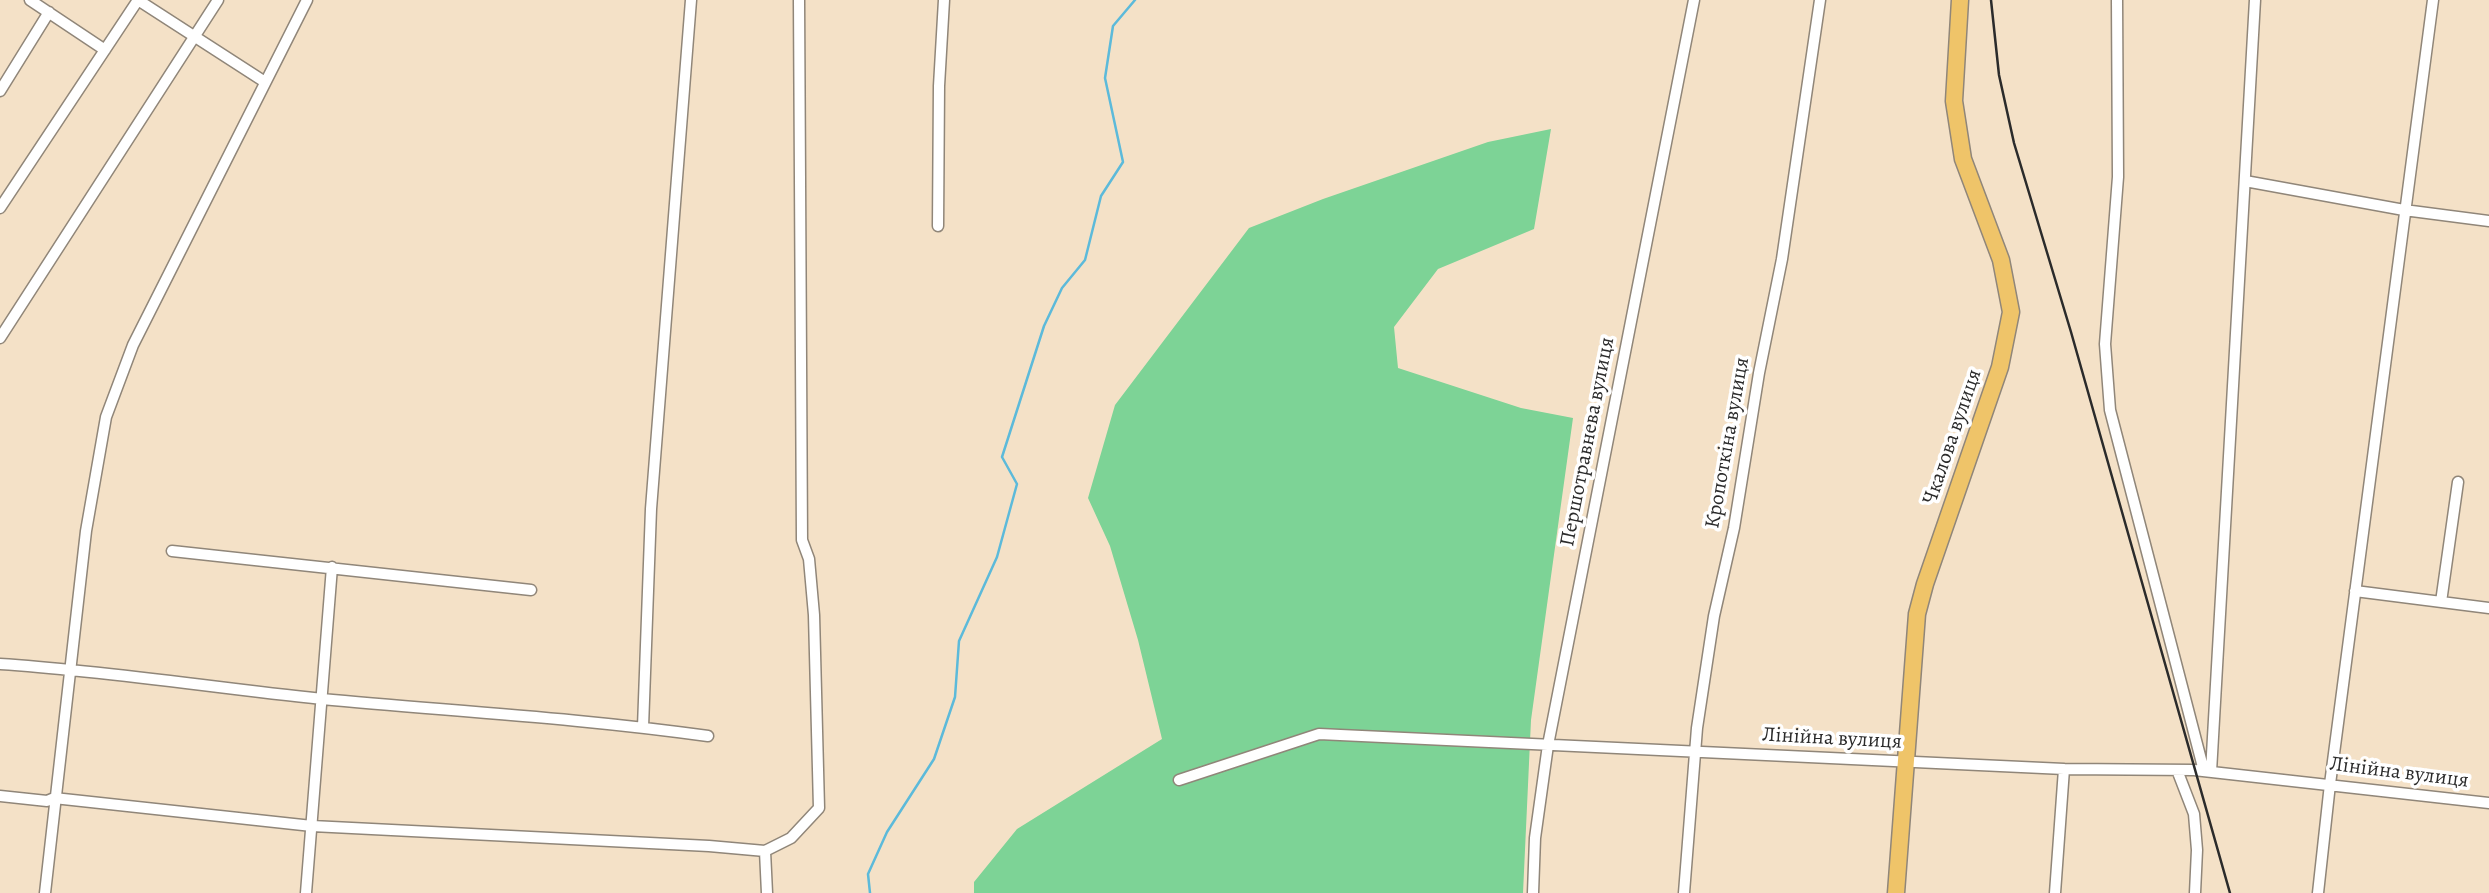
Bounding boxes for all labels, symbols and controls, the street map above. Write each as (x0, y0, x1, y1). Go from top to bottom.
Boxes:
street label: Першотравнева вулиця (1555, 335, 1621, 549)
street label: Кропоткіна вулиця (1701, 355, 1755, 531)
street label: Чкалова вулиця (1918, 366, 1988, 508)
street label: Лінійна вулиця (1761, 723, 1903, 755)
street label: Лінійна вулиця (2328, 752, 2470, 794)

